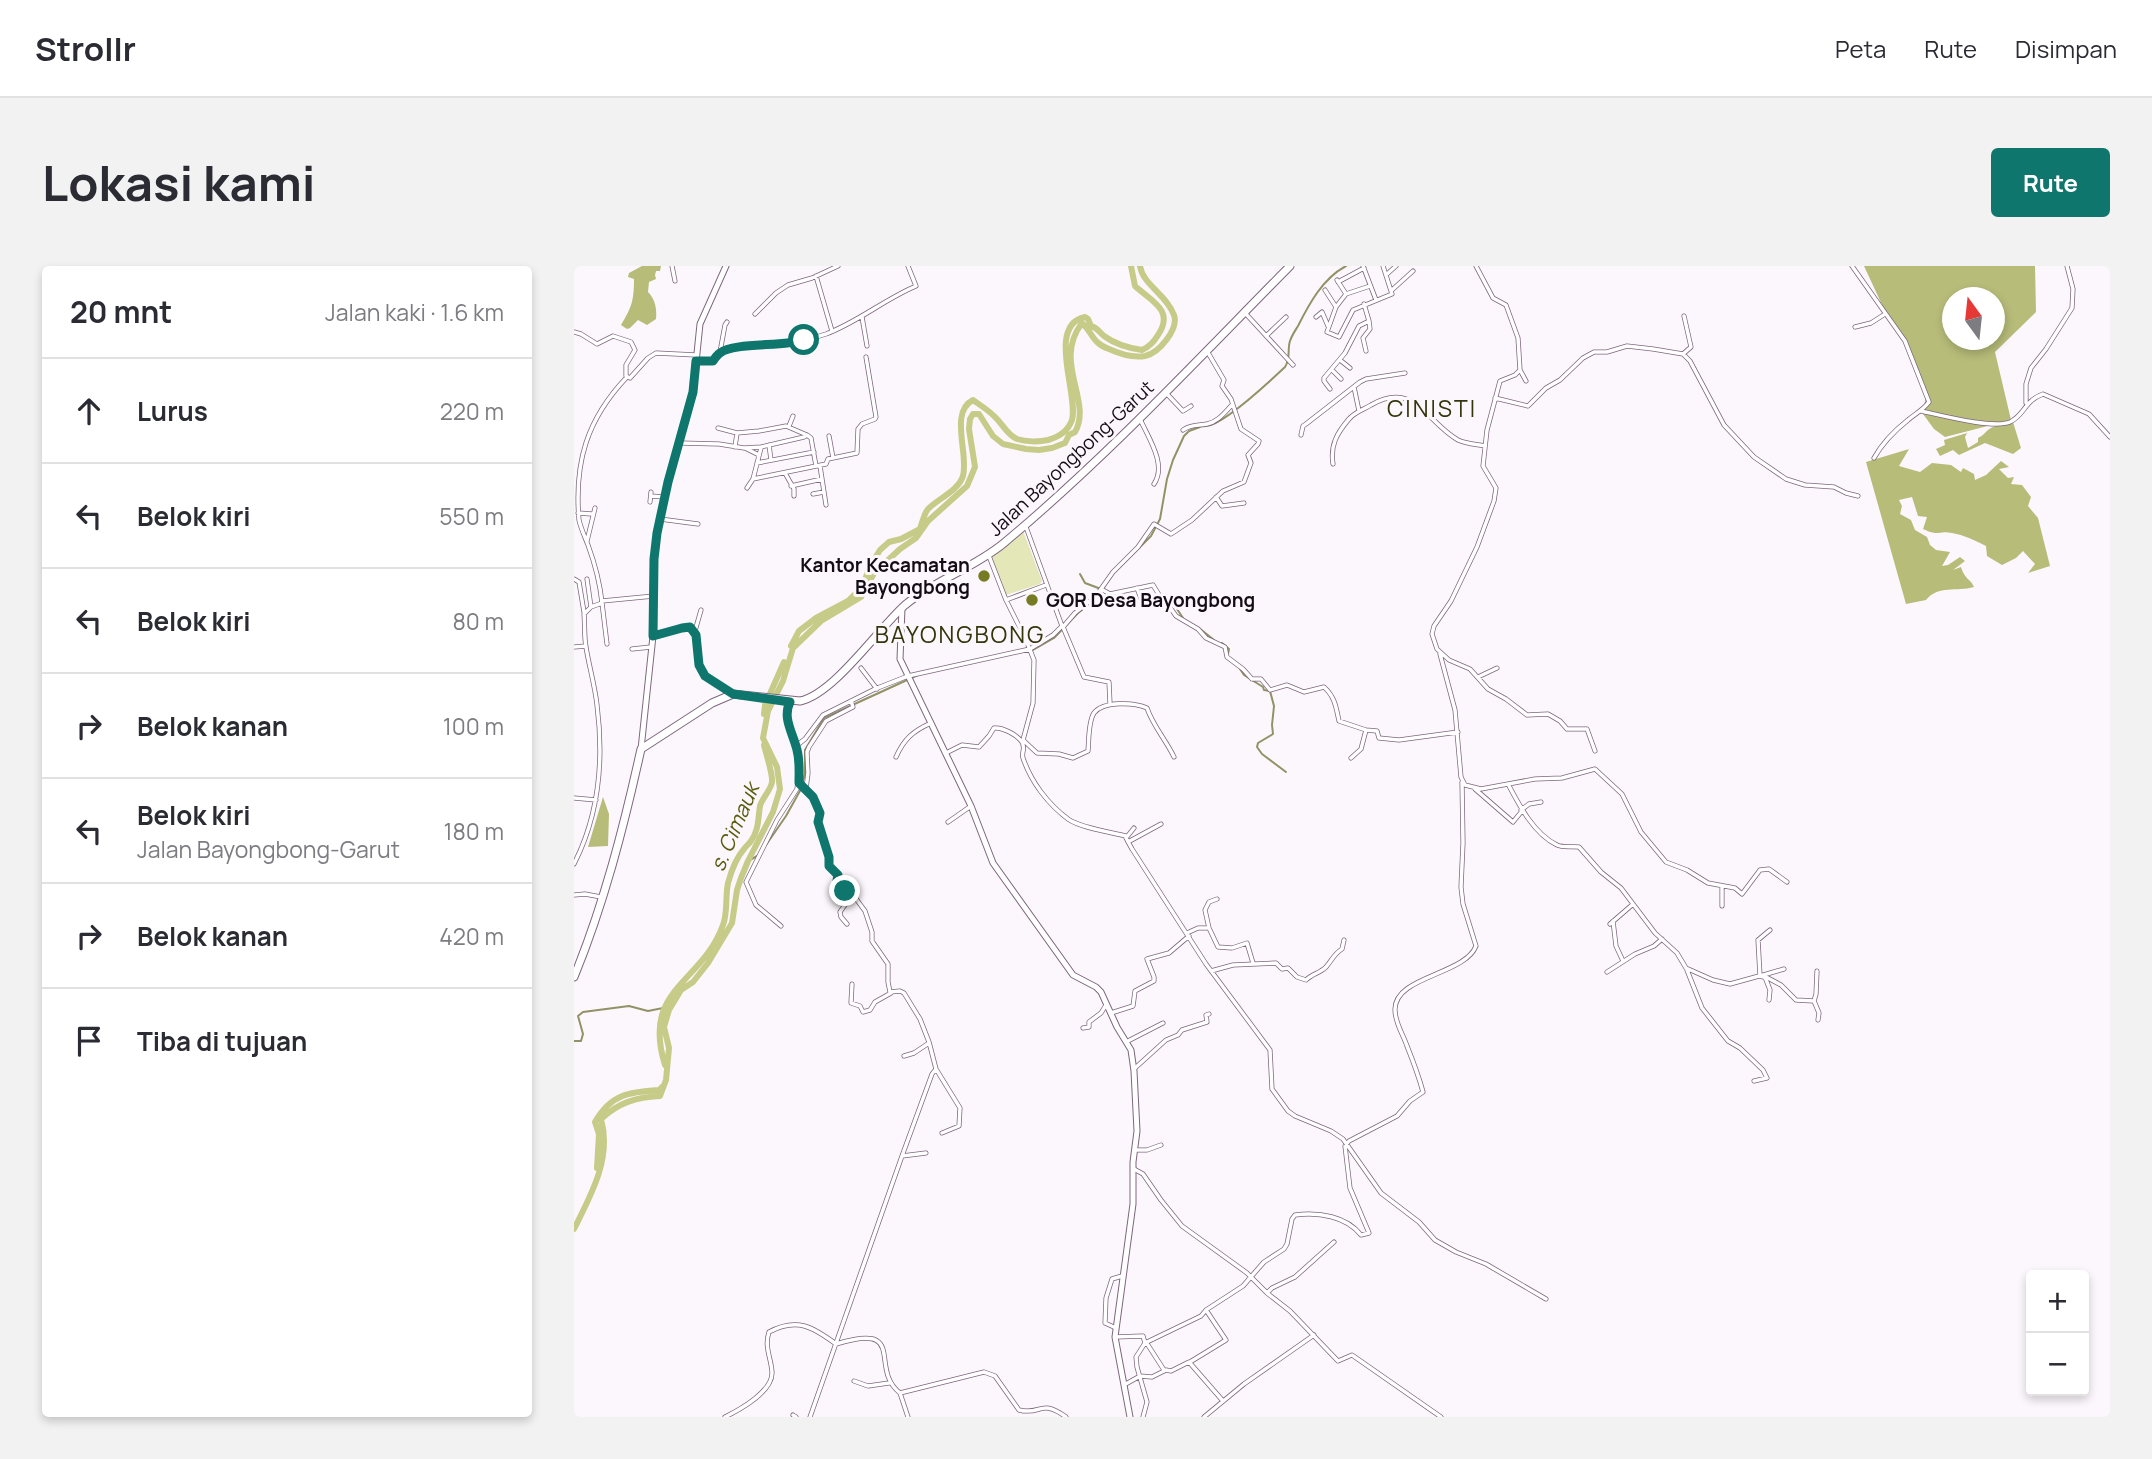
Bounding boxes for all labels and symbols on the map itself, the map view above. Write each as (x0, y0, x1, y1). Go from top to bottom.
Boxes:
north arrow (1942, 287, 2005, 350)
route start (788, 324, 819, 355)
street label: Jalan Bayongbong-Garut (983, 374, 1159, 542)
district label: CINISTI (1387, 392, 1477, 424)
place label: Kantor Kecamatan Bayongbong (800, 552, 970, 600)
marker: Kantor Kecamatan Bayongbong (976, 568, 992, 584)
place label: GOR Desa Bayongbong (1046, 587, 1255, 613)
marker: GOR Desa Bayongbong (1024, 592, 1040, 608)
district label: BAYONGBONG (875, 618, 1045, 650)
water label: s. Cimauk (703, 776, 766, 875)
route end (829, 875, 860, 906)

